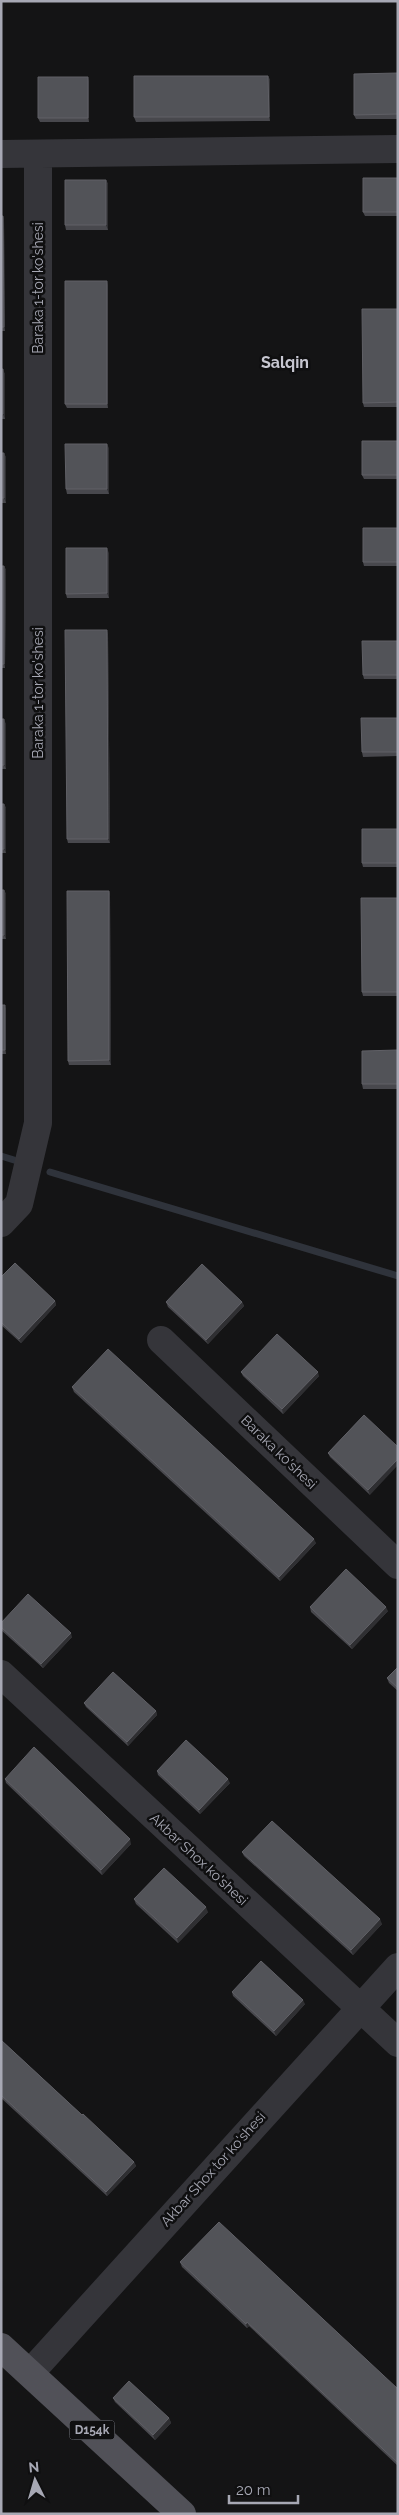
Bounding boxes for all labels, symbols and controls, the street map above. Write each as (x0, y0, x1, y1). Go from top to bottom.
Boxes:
street label: Baraka 1-tor ko'shesi (30, 222, 46, 354)
district label: Salqin (261, 353, 309, 372)
street label: Baraka 1-tor ko'shesi (30, 627, 46, 759)
street label: Baraka ko'shesi (238, 1412, 320, 1492)
street label: Akbar Shox ko'shesi (147, 1810, 251, 1908)
street label: Akbar Shox tor ko'shesi (157, 2109, 269, 2229)
road number: D154k (70, 2420, 114, 2440)
north arrow (10, 2455, 60, 2505)
text: N (28, 2459, 40, 2475)
scale bar (229, 2472, 298, 2504)
text: 20 m (236, 2481, 271, 2499)

